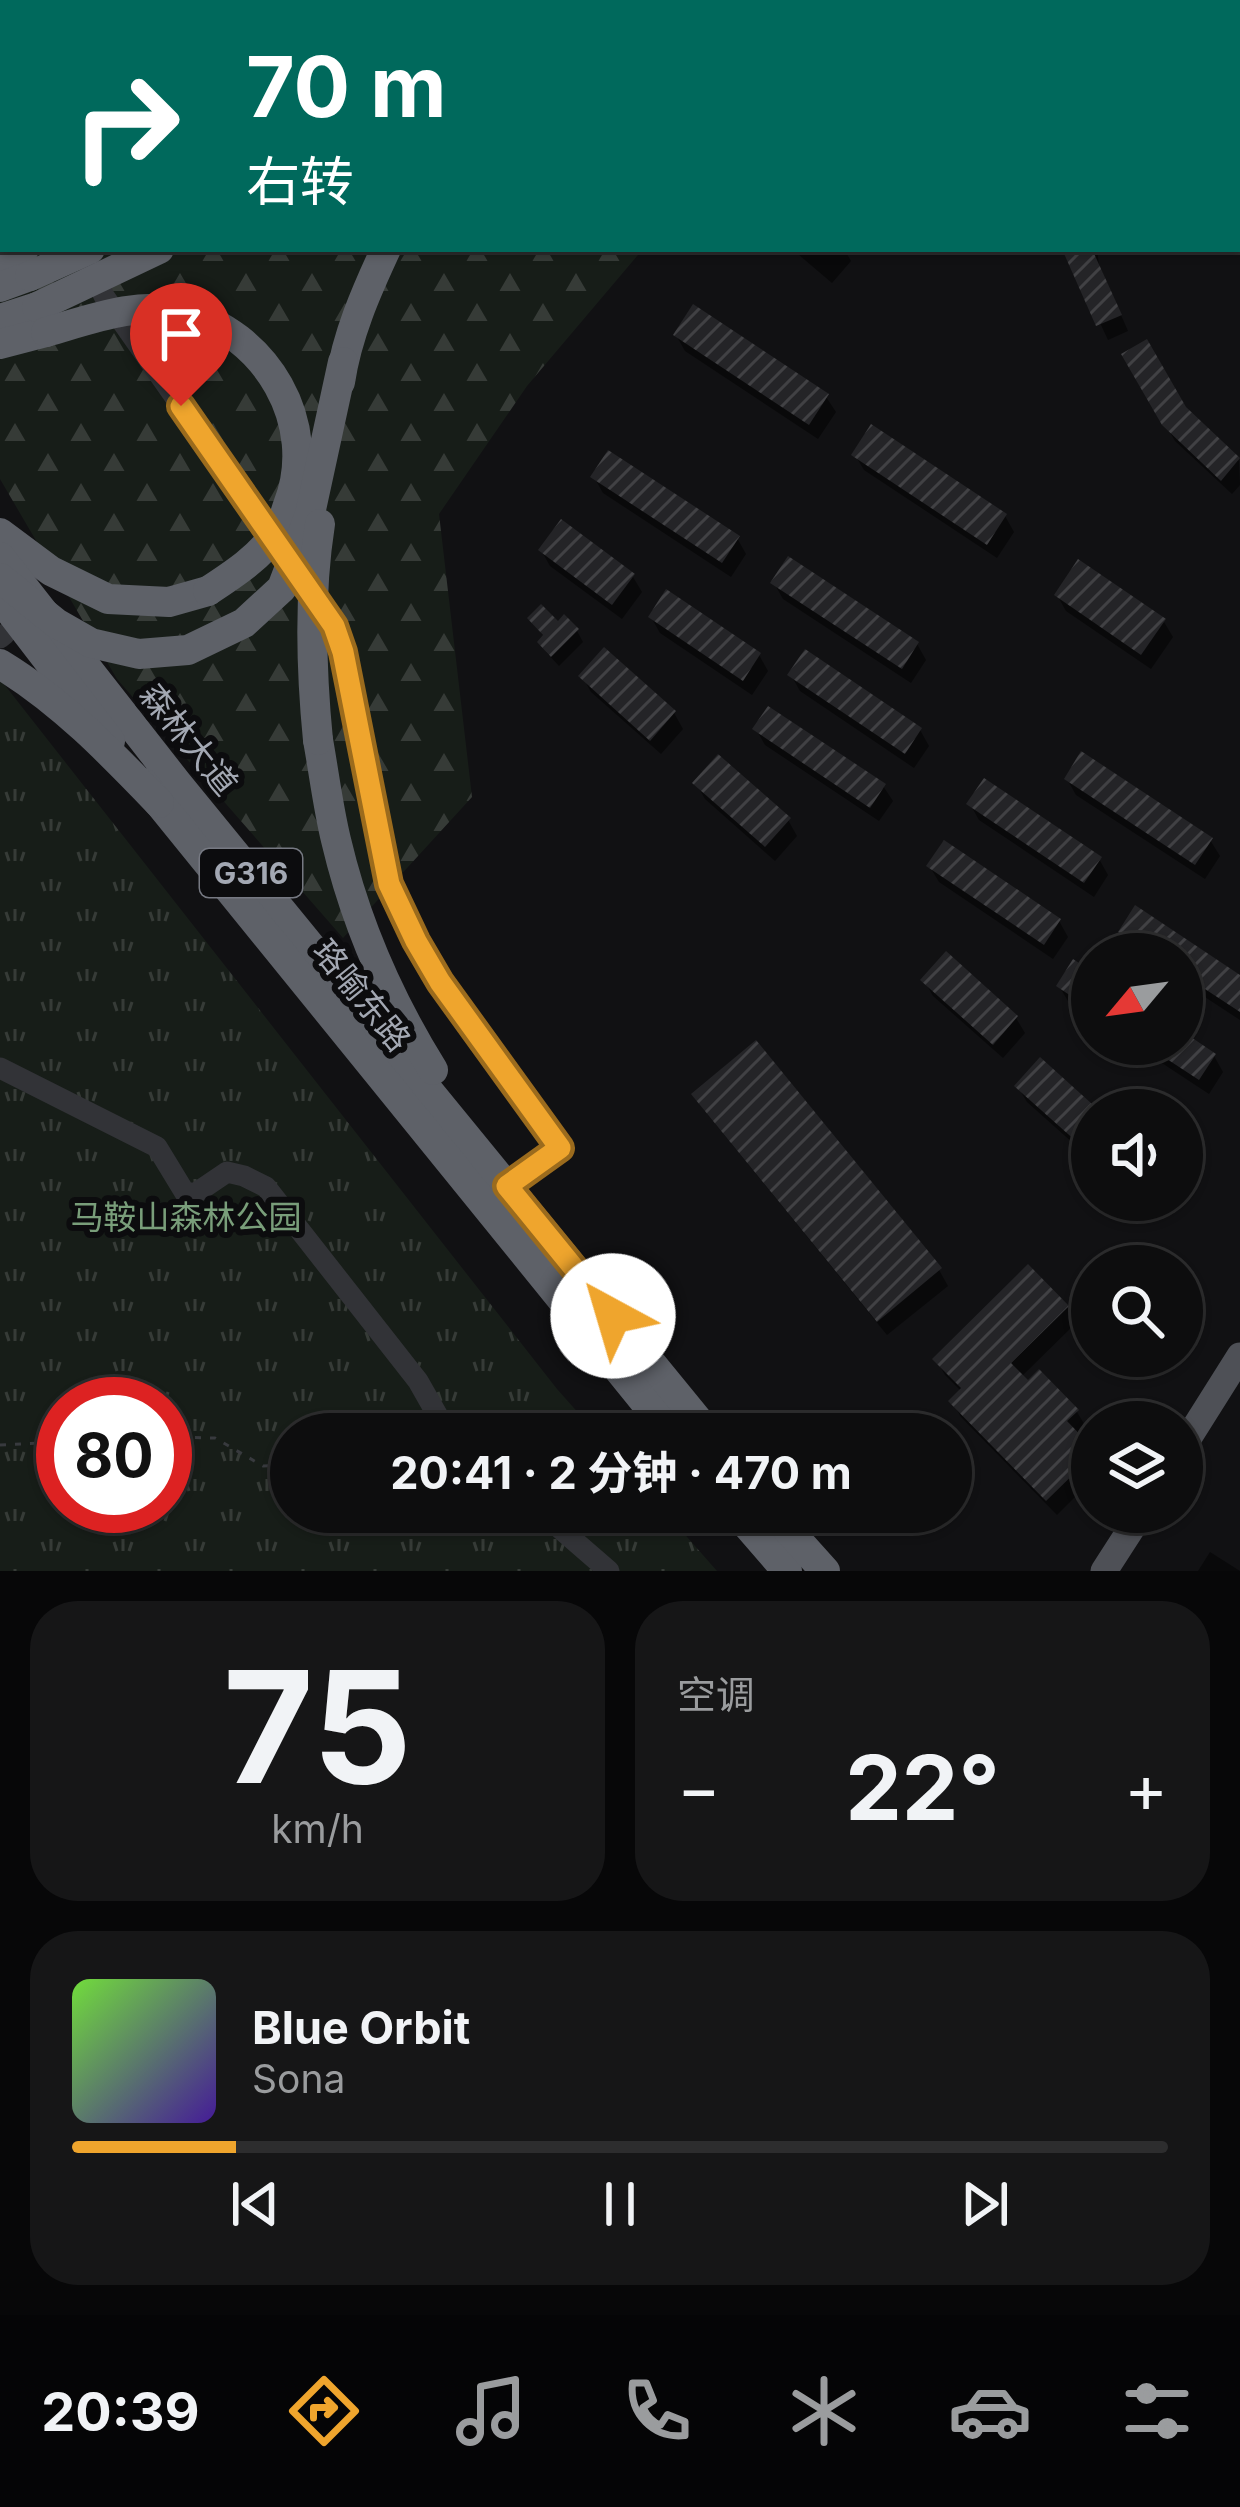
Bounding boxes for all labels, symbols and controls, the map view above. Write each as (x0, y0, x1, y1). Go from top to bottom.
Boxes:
text: 70 m (246, 36, 447, 137)
icon: right (48, 48, 204, 204)
text: 右转 (246, 149, 354, 214)
pin (130, 283, 232, 406)
icon: arrive (148, 301, 214, 367)
street label: 森林大道 (132, 675, 246, 803)
road number: G316 (200, 849, 302, 897)
street label: 珞喻东路 (305, 931, 419, 1059)
north arrow (1071, 933, 1203, 1065)
map controls (1071, 933, 1203, 1533)
button: sound (1071, 1089, 1203, 1221)
park label: 马鞍山森林公园 (71, 1197, 302, 1237)
button: search (1071, 1245, 1203, 1377)
position arrow (550, 1253, 676, 1379)
speed limit sign: 80 (36, 1377, 192, 1533)
button: layers (1071, 1401, 1203, 1533)
text: 20:41 · 2 分钟 · 470 m (390, 1445, 852, 1500)
text: 75 (223, 1632, 412, 1821)
text: 空调 (677, 1671, 755, 1718)
text: 22° (845, 1733, 1000, 1842)
text: − (677, 1748, 721, 1828)
text: + (1124, 1748, 1168, 1828)
text: km/h (271, 1805, 364, 1852)
text: Blue Orbit (252, 2000, 470, 2055)
text: Sona (252, 2055, 345, 2102)
icon: previous (222, 2171, 288, 2237)
icon: pause (587, 2171, 653, 2237)
icon: next (952, 2171, 1018, 2237)
icon: directions (282, 2369, 366, 2453)
icon: music (449, 2369, 533, 2453)
icon: phone (615, 2369, 699, 2453)
icon: climate (782, 2369, 866, 2453)
icon: car (948, 2369, 1032, 2453)
icon: filters (1115, 2369, 1199, 2453)
text: 20:39 (41, 2379, 200, 2444)

